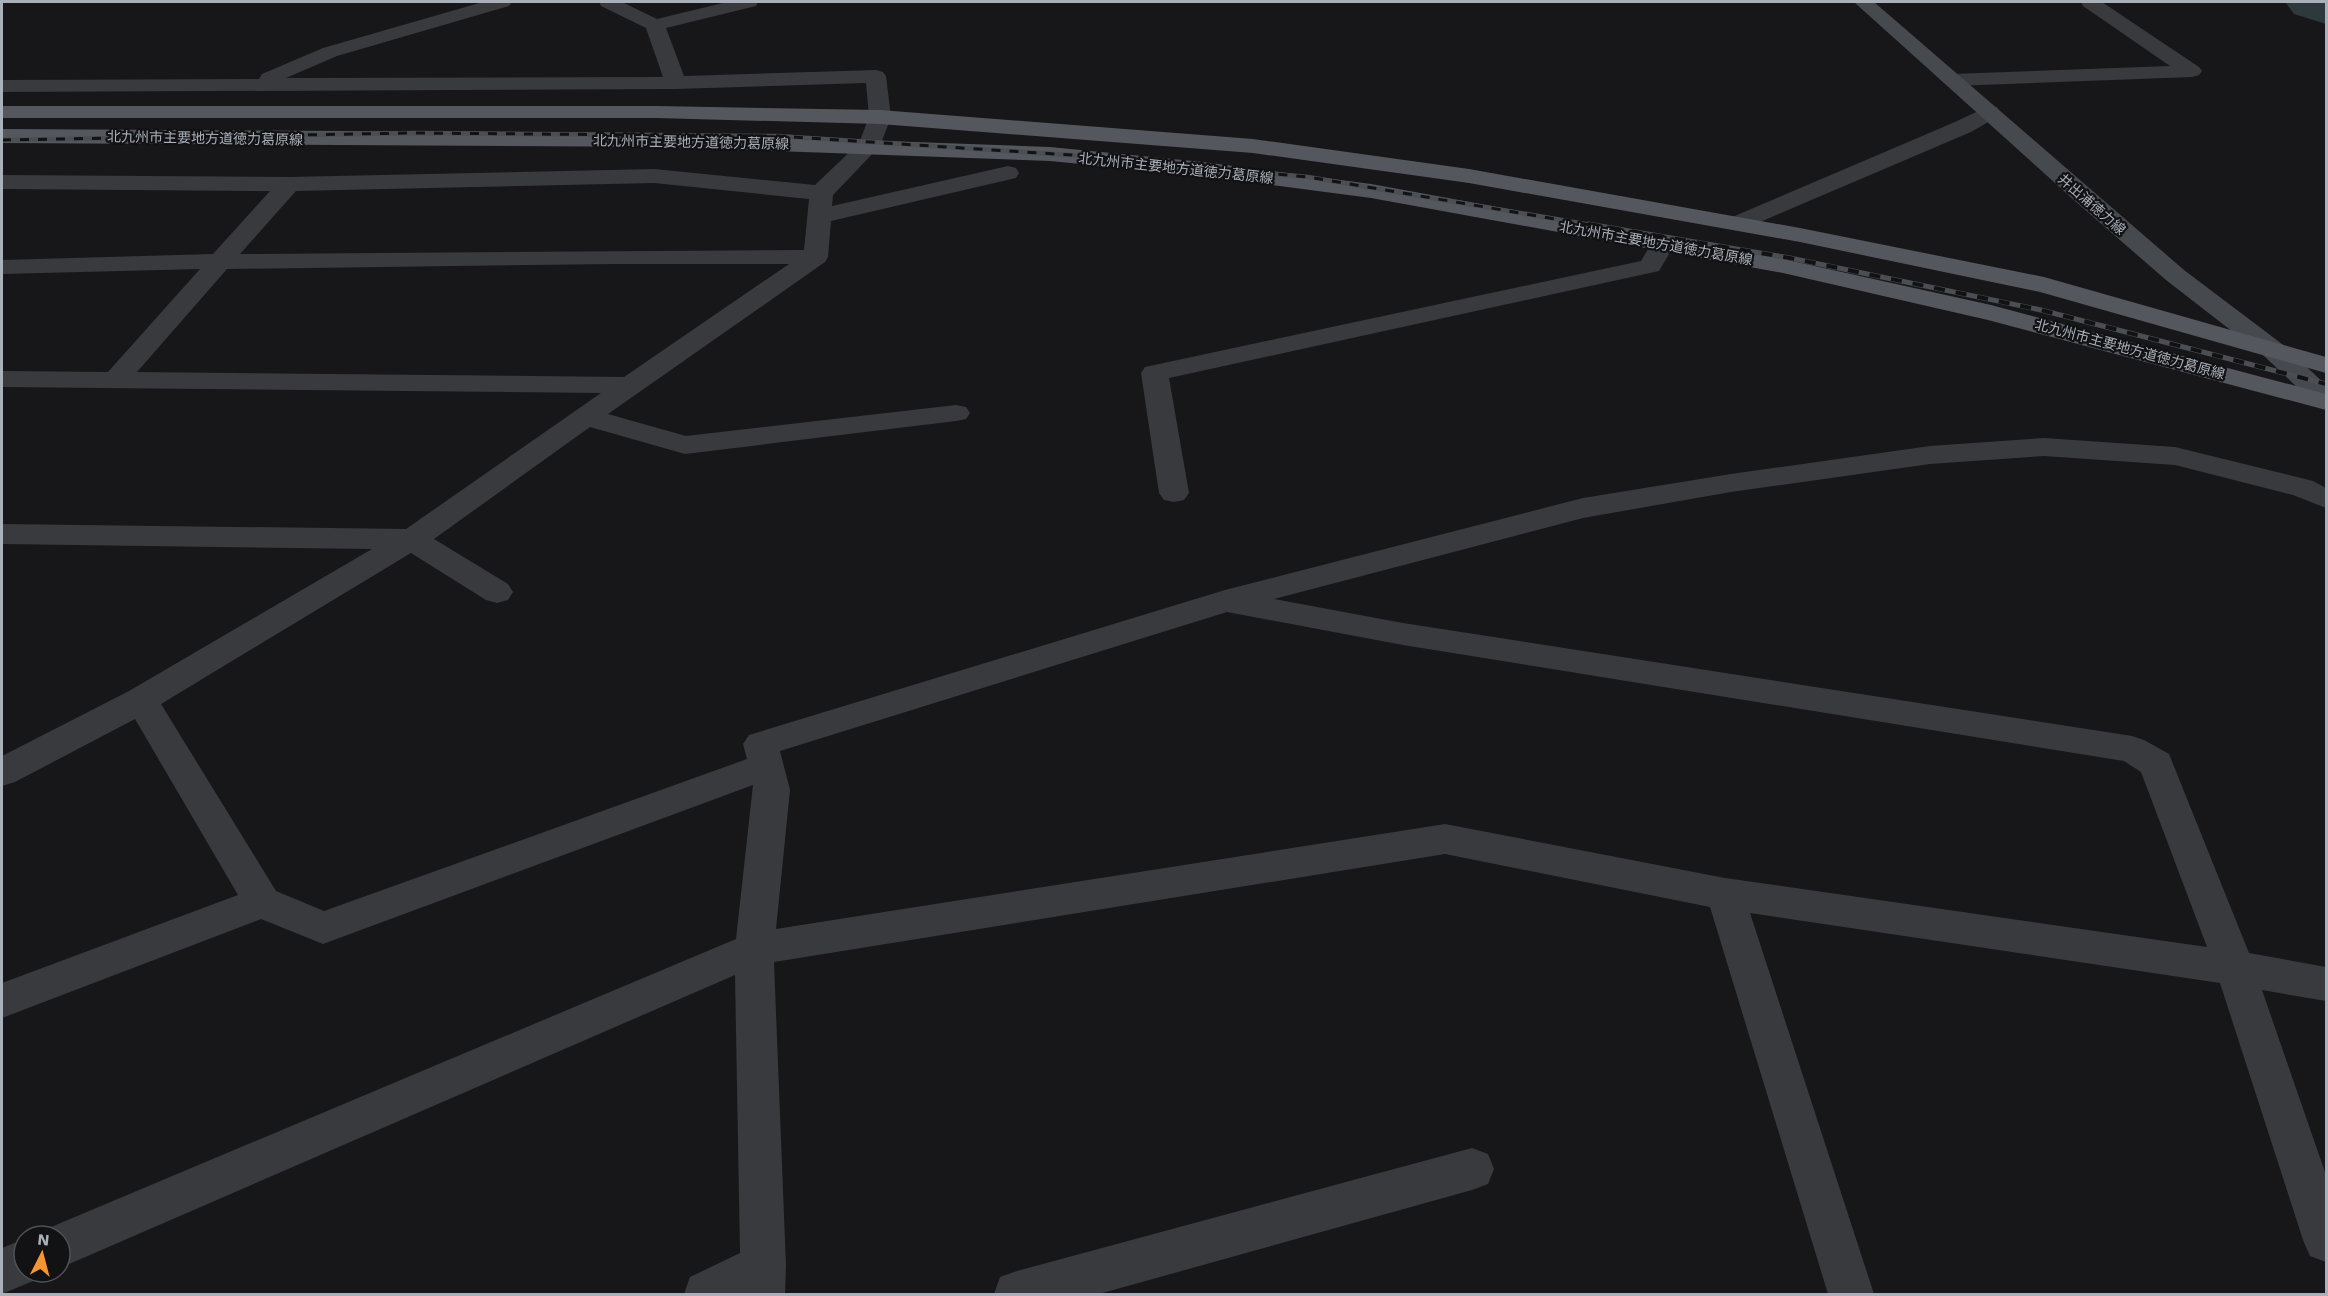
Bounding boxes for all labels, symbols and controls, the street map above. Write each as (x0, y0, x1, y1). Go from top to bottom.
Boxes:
street label: 北九州市主要地方道徳力葛原線 (107, 128, 303, 148)
street label: 北九州市主要地方道徳力葛原線 (593, 132, 789, 152)
street label: 北九州市主要地方道徳力葛原線 (1078, 150, 1274, 186)
street label: 井出浦徳力線 (2055, 170, 2129, 238)
street label: 北九州市主要地方道徳力葛原線 (1558, 218, 1754, 268)
street label: 北九州市主要地方道徳力葛原線 (2033, 316, 2227, 382)
north arrow (12, 1224, 72, 1284)
text: N (37, 1230, 50, 1250)

